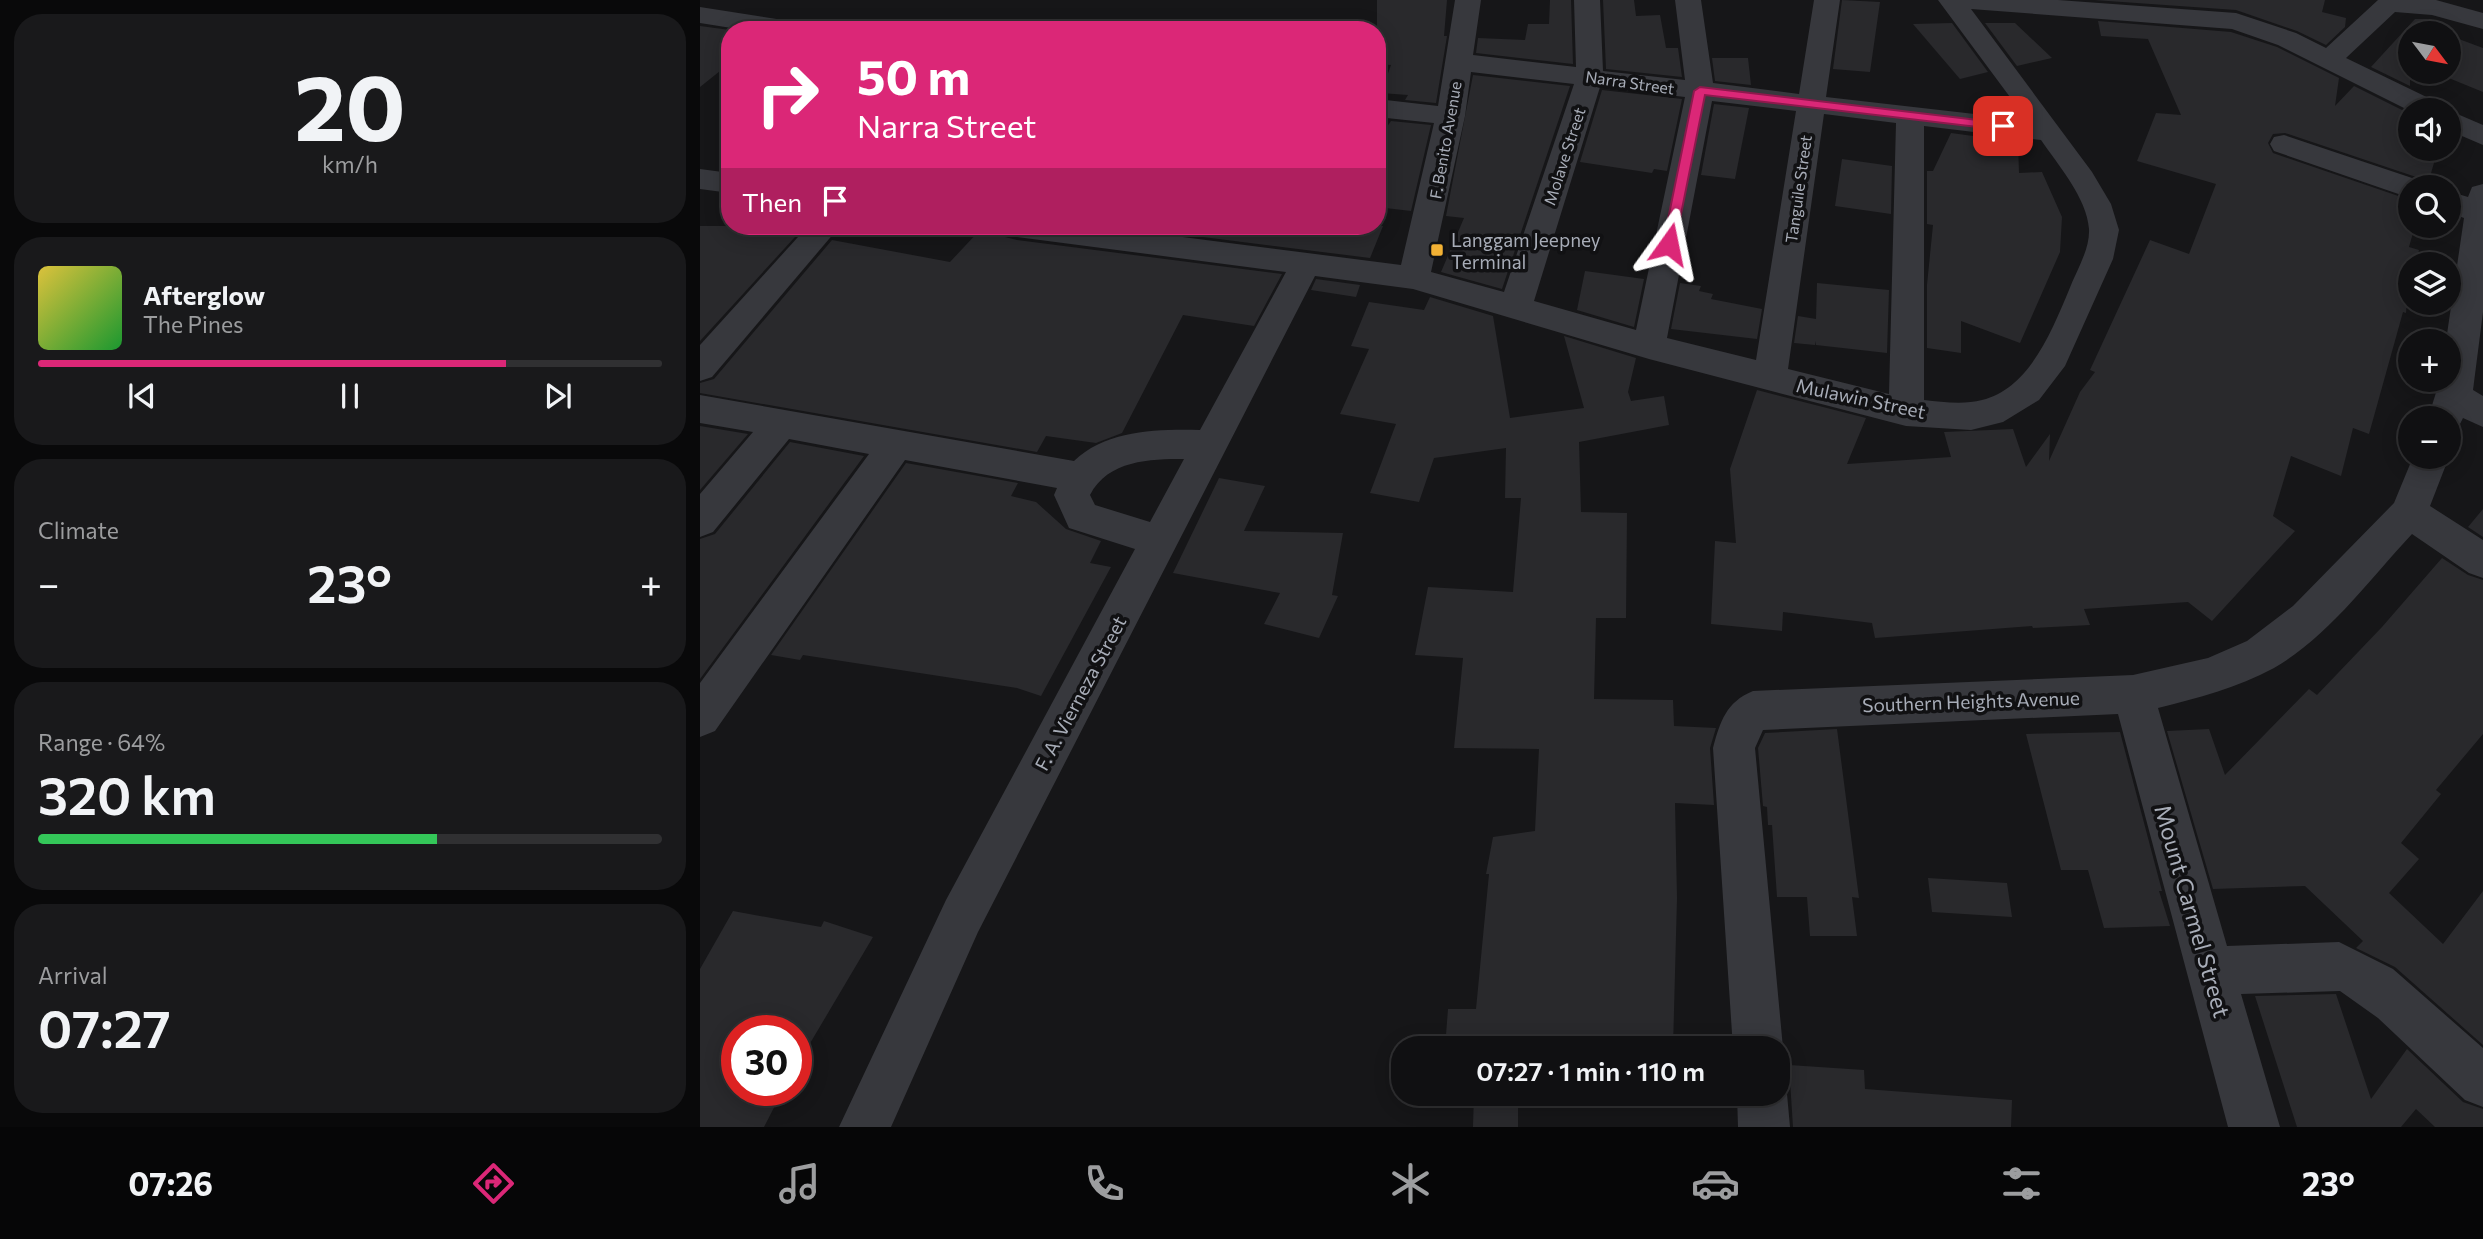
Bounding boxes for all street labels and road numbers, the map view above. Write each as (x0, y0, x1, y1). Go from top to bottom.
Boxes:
street label: Narra Street (1584, 66, 1676, 98)
street label: F. Benito Avenue (1425, 80, 1465, 200)
street label: Molave Street (1539, 104, 1589, 207)
street label: Tanguile Street (1781, 133, 1815, 244)
street label: Mulawin Street (1794, 373, 1928, 423)
street label: F. A. Vierneza Street (1030, 612, 1131, 774)
street label: Southern Heights Avenue (1862, 686, 2080, 716)
street label: Mount Carmel Street (2149, 801, 2237, 1021)

